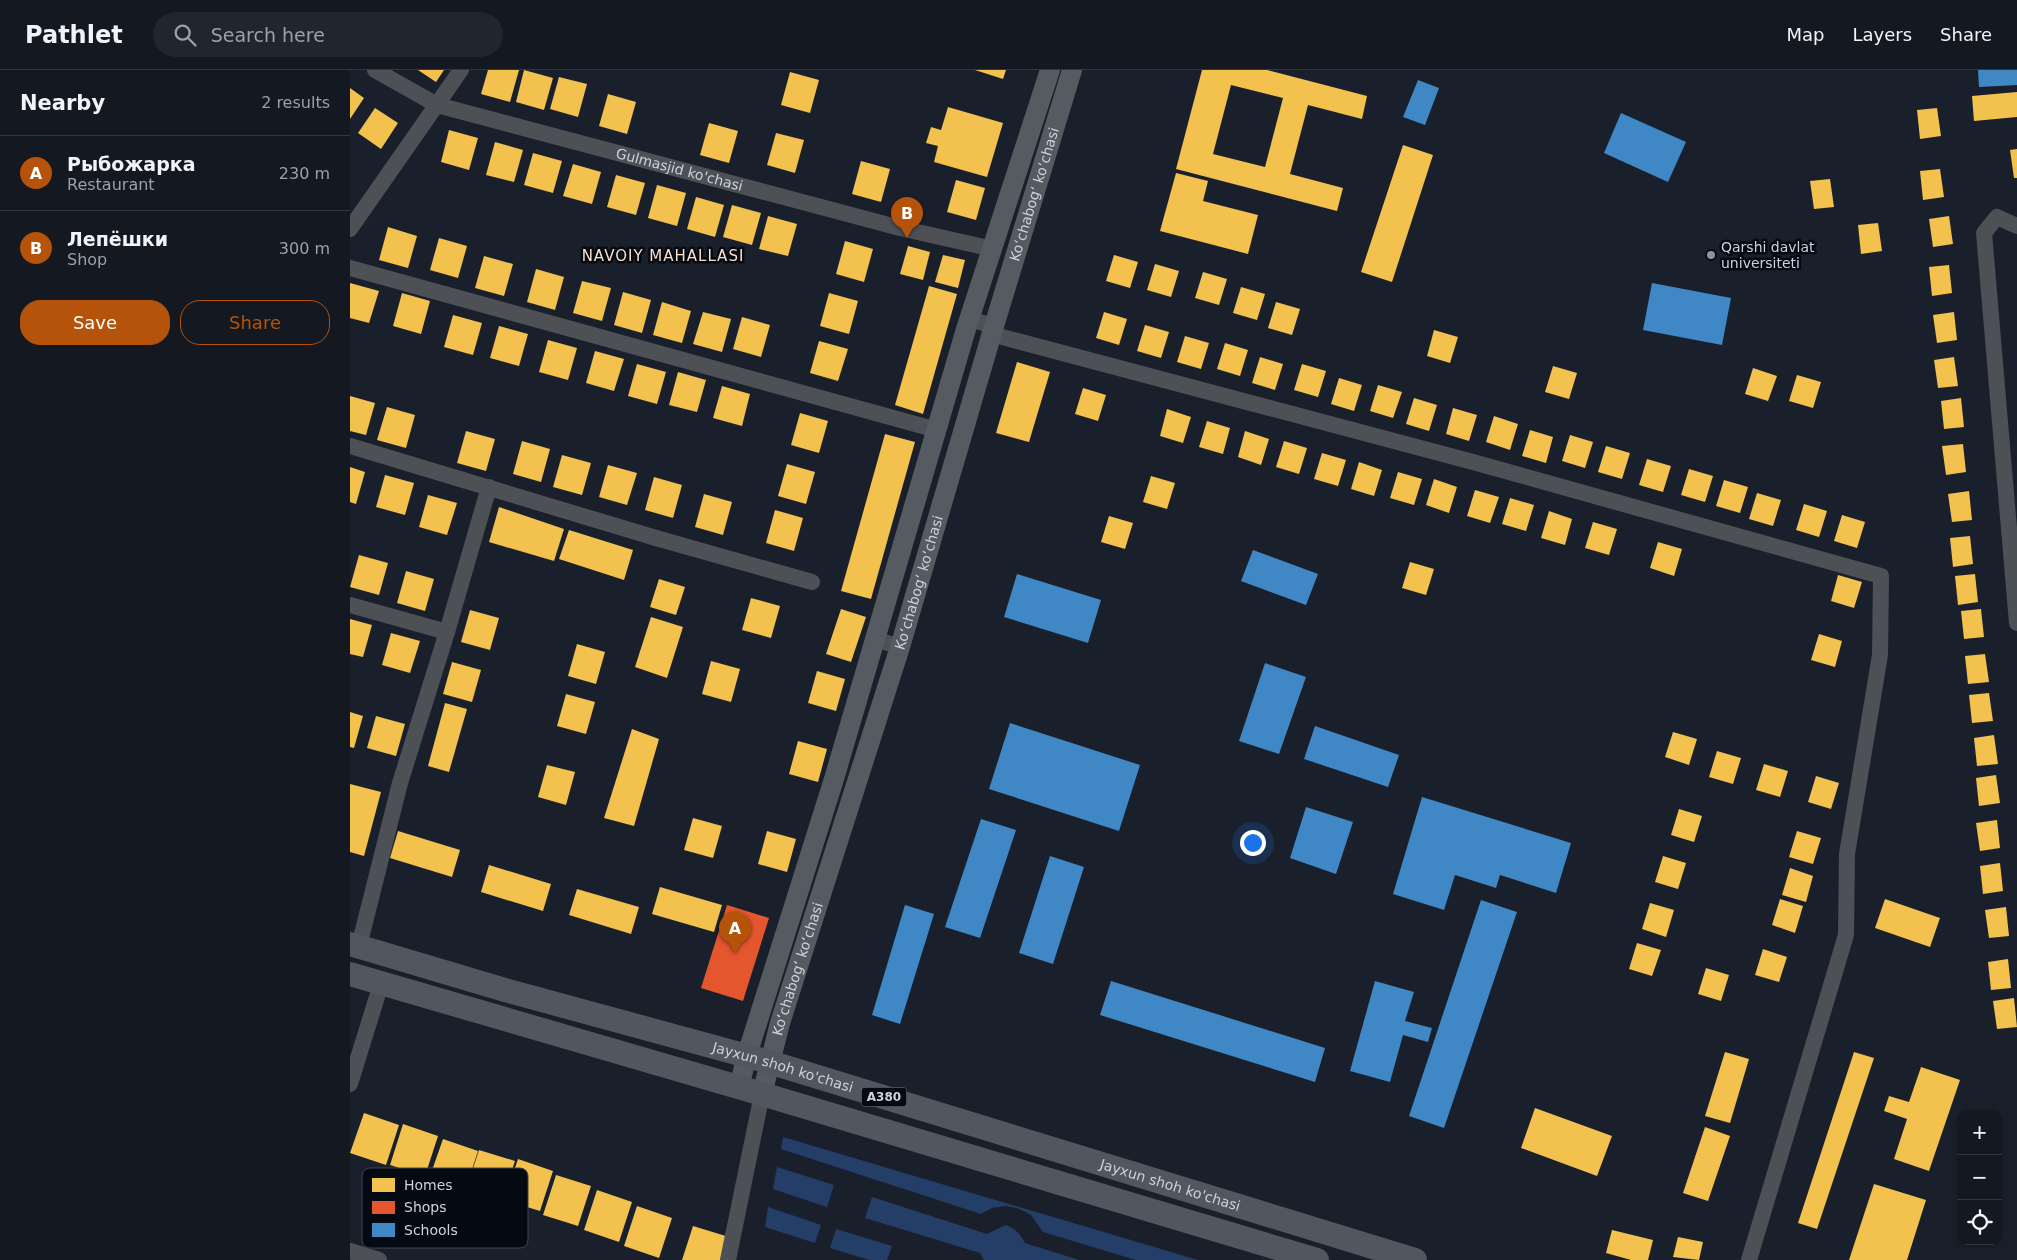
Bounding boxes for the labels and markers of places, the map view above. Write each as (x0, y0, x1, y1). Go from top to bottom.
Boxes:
pin: B (891, 197, 923, 238)
place label: Qarshi davlat universiteti (1721, 239, 1815, 271)
marker: Qarshi davlat universiteti (1705, 249, 1717, 261)
pin: A (719, 912, 751, 953)

